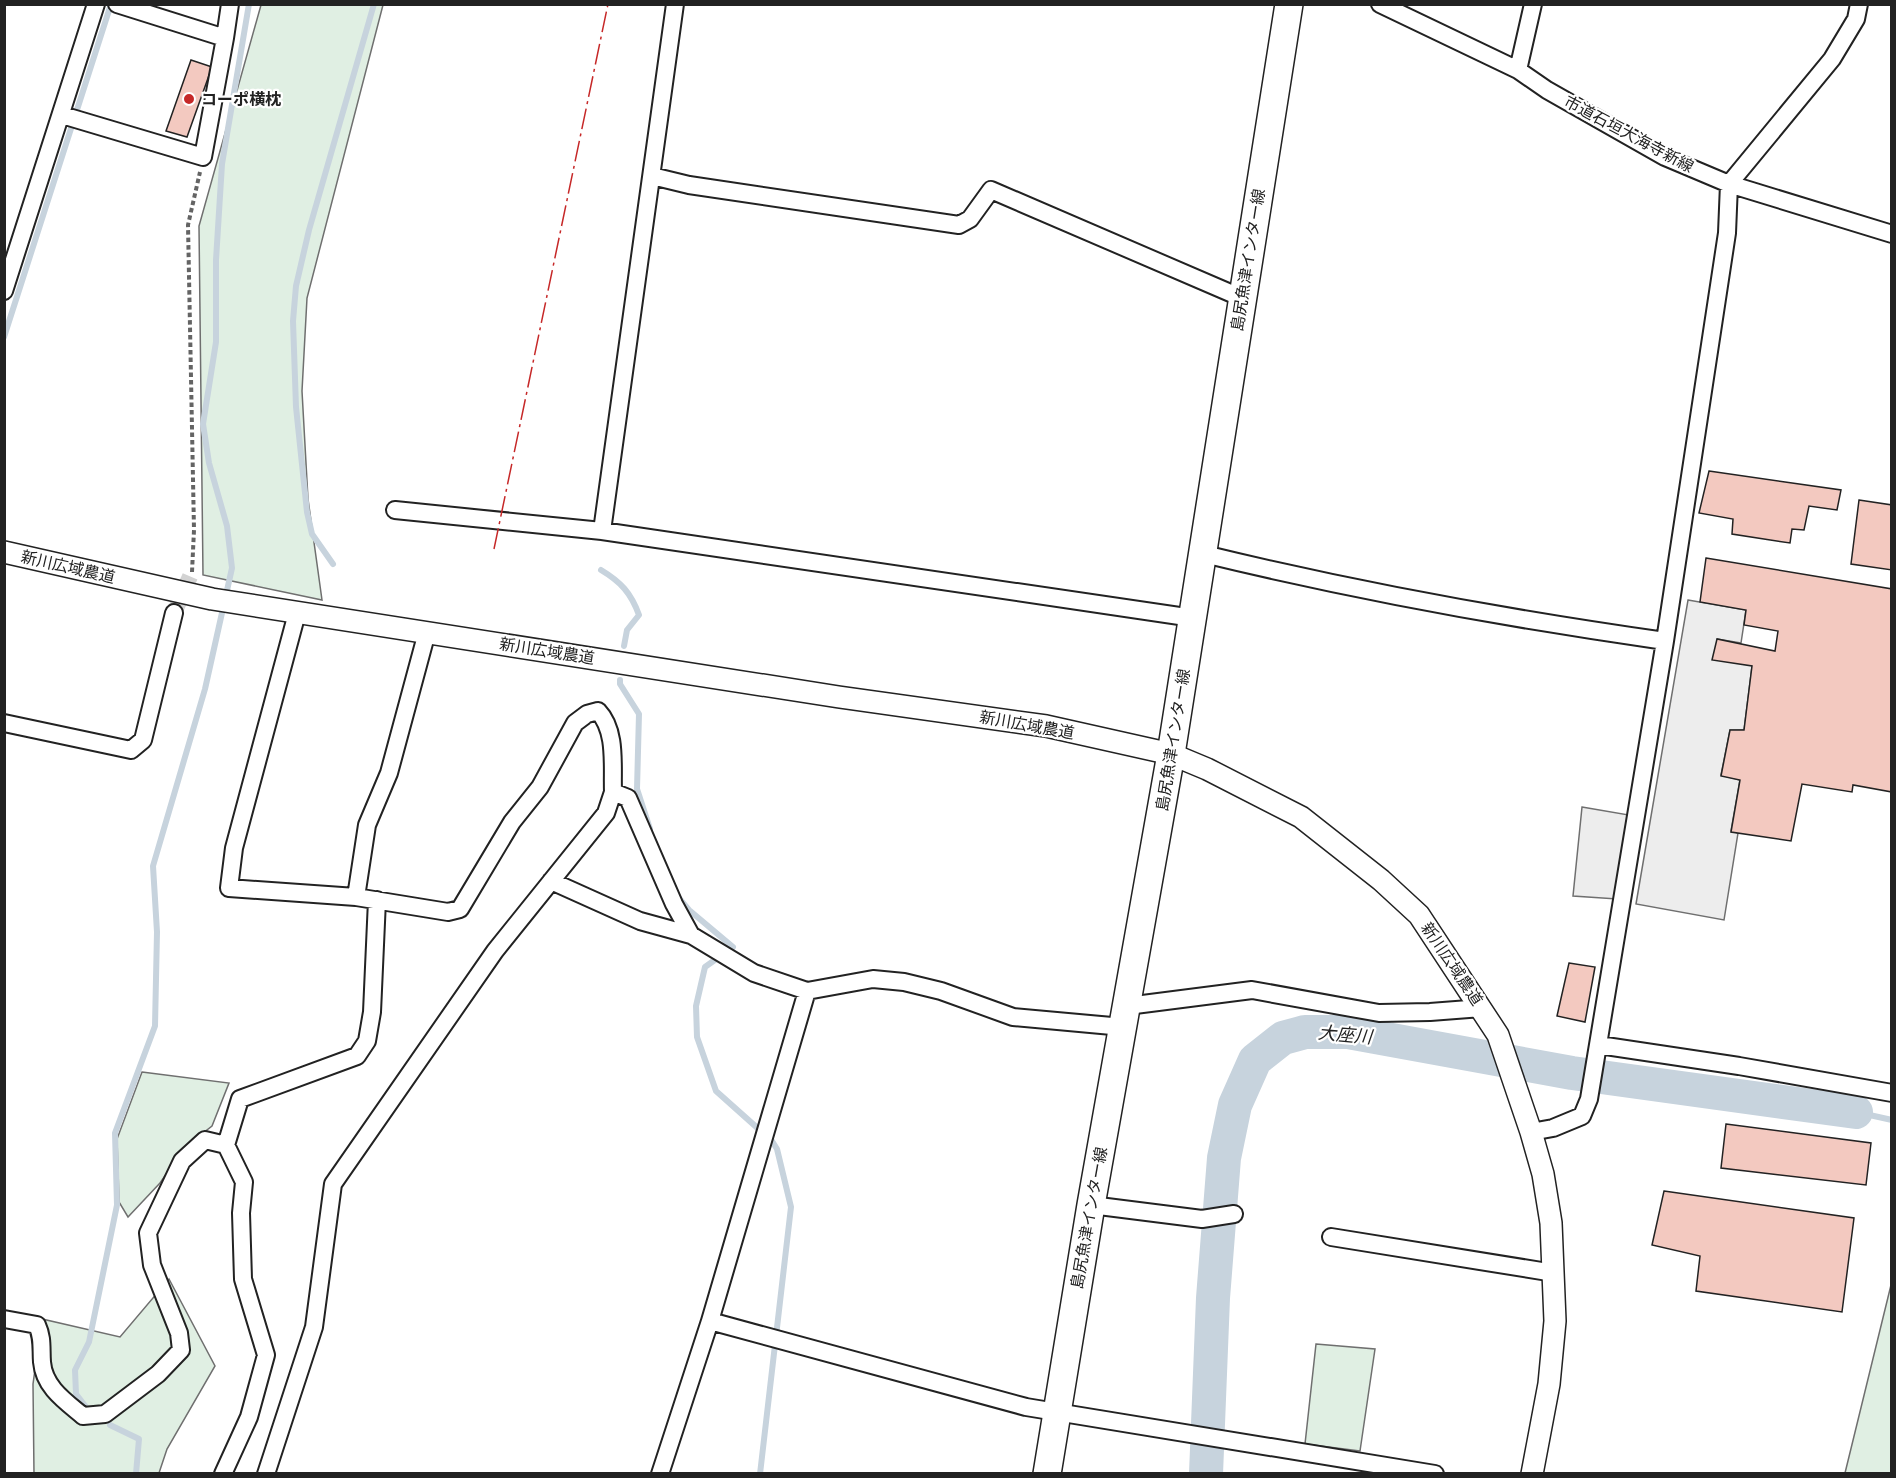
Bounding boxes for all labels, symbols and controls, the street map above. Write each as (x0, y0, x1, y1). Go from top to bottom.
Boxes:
place label: コーポ横枕 (201, 90, 281, 108)
marker: コーポ横枕 (182, 92, 196, 106)
street label: 市道石垣大海寺新線 (1561, 93, 1697, 175)
street label: 島尻魚津インター線 (1227, 187, 1268, 332)
street label: 新川広域農道 (19, 548, 117, 586)
street label: 新川広域農道 (498, 635, 596, 667)
street label: 島尻魚津インター線 (1152, 667, 1193, 812)
street label: 新川広域農道 (978, 708, 1076, 742)
street label: 新川広域農道 (1418, 919, 1486, 1009)
water label: 大座川 (1317, 1023, 1375, 1047)
street label: 島尻魚津インター線 (1067, 1145, 1110, 1290)

